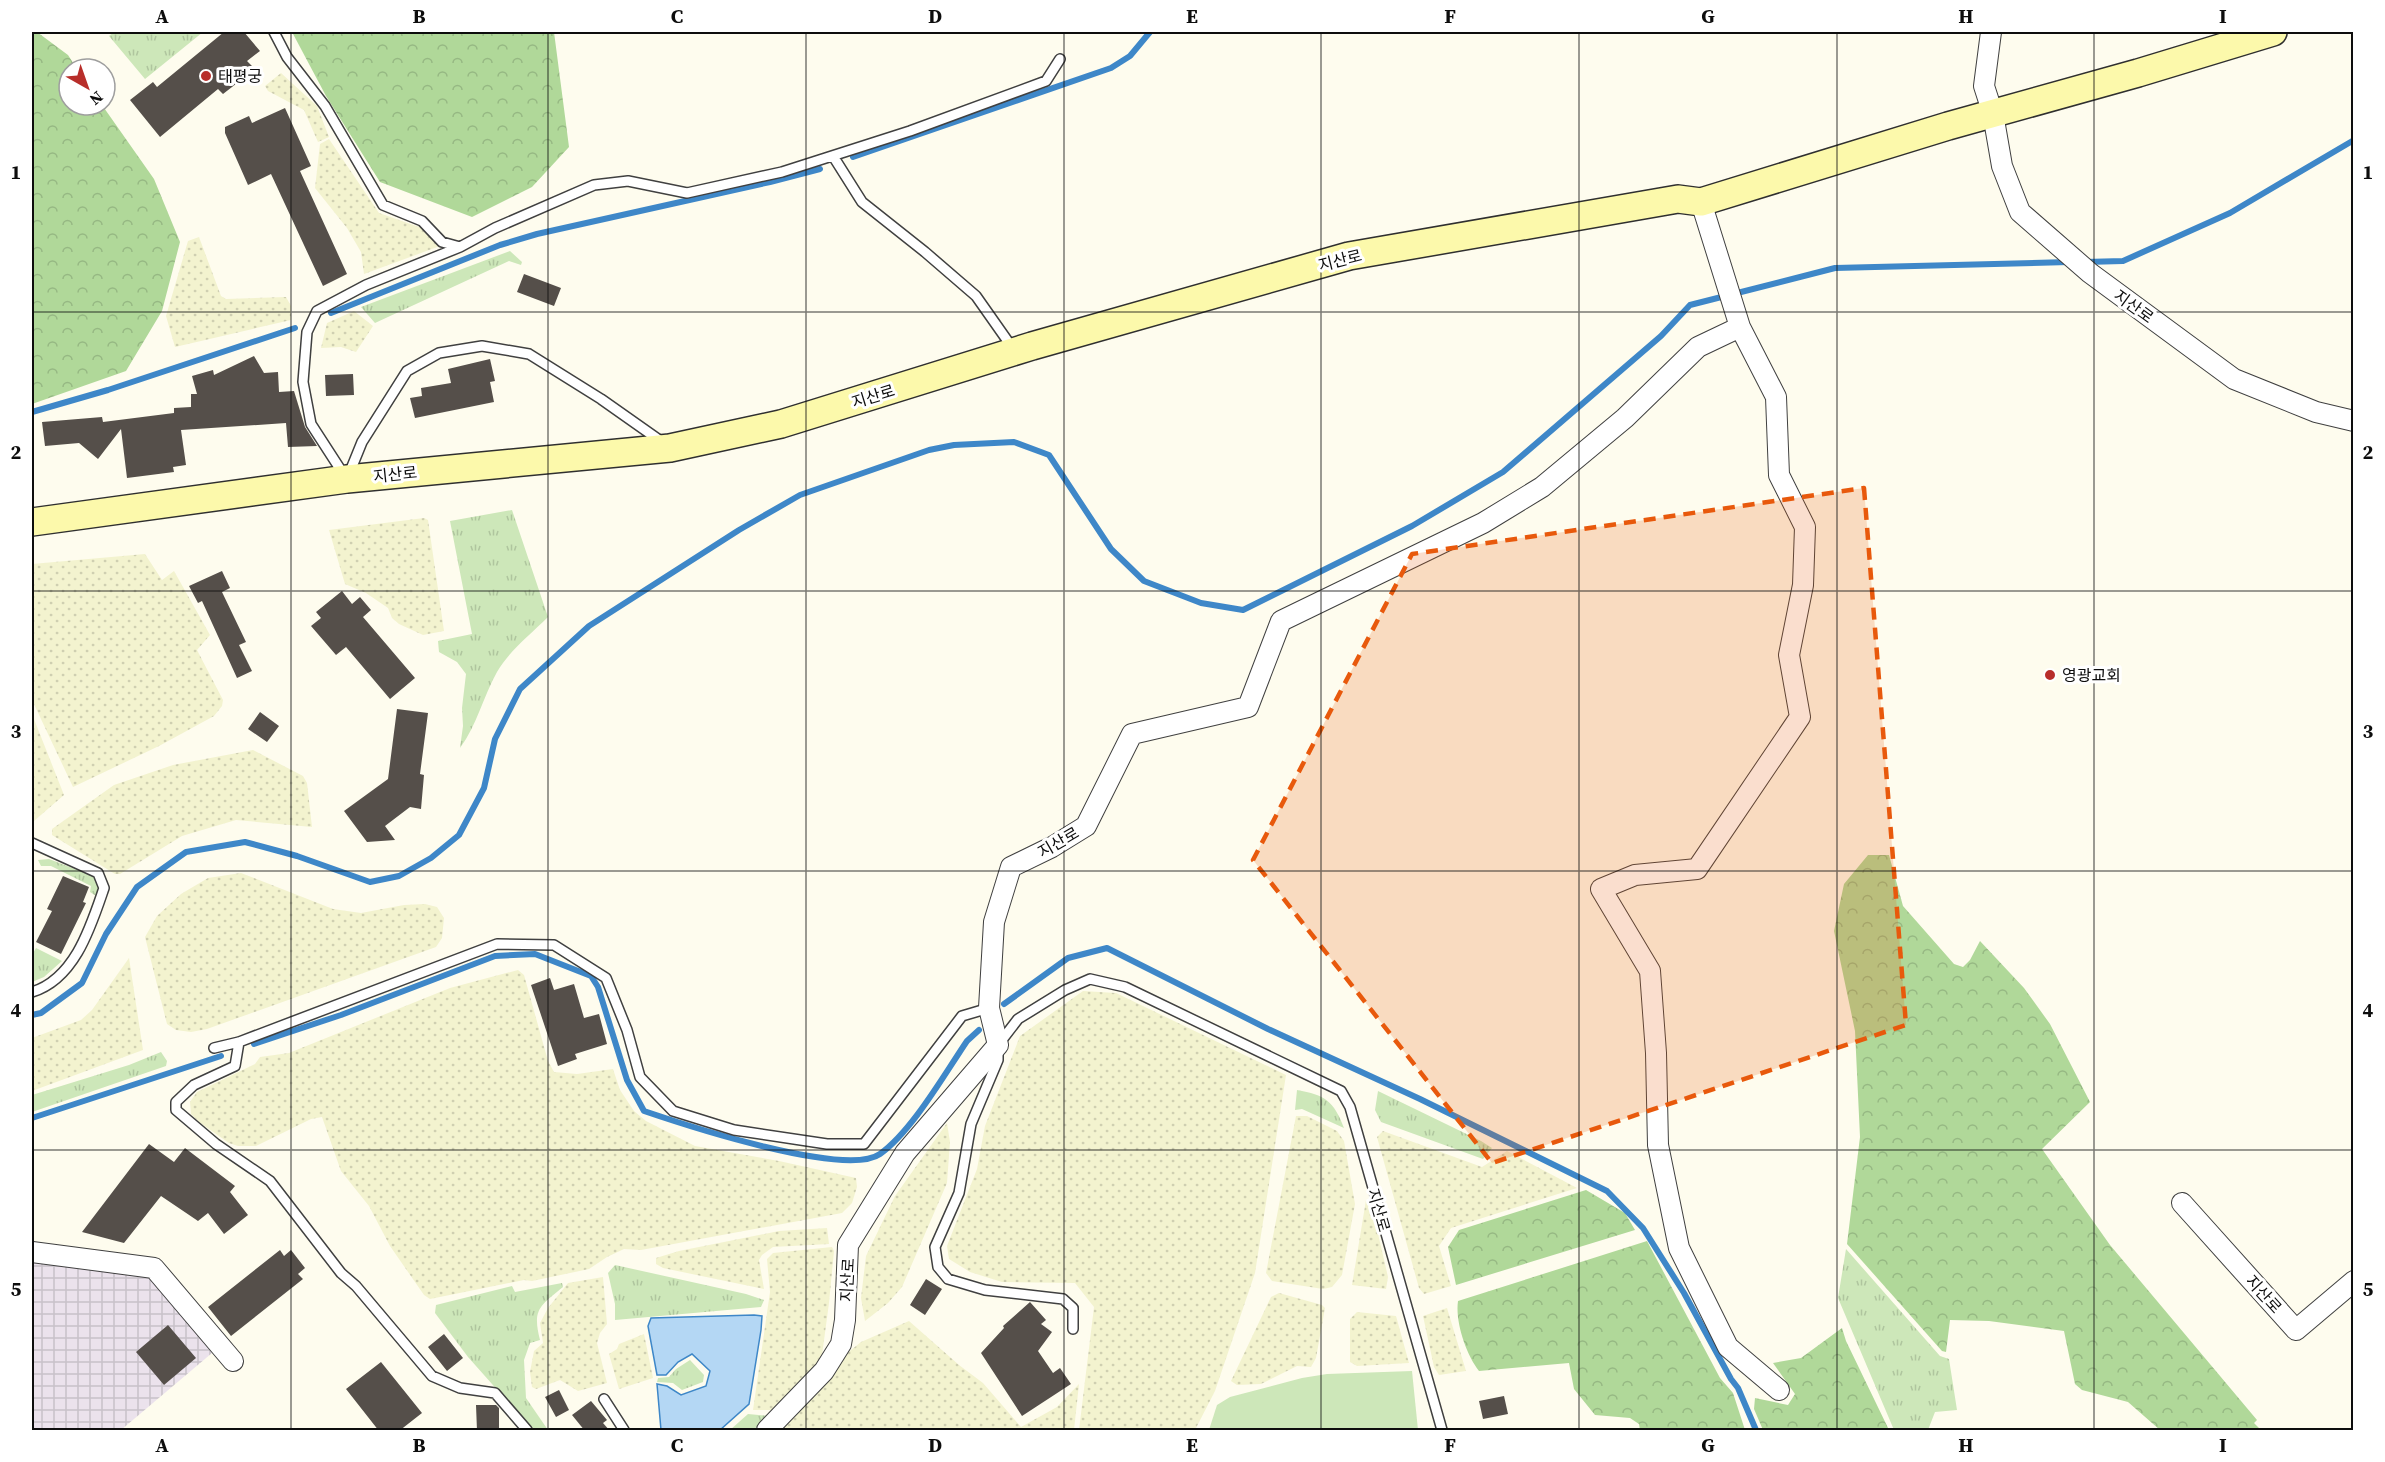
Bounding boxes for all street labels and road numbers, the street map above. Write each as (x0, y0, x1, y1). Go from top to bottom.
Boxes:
street label: 지산로 (1316, 244, 1364, 276)
street label: 지산로 (2110, 284, 2159, 328)
street label: 지산로 (849, 379, 898, 413)
street label: 지산로 (372, 461, 418, 487)
street label: 지산로 (1033, 821, 1083, 863)
street label: 지산로 (1362, 1186, 1396, 1235)
street label: 지산로 (835, 1257, 859, 1303)
street label: 지산로 (2241, 1270, 2287, 1318)

